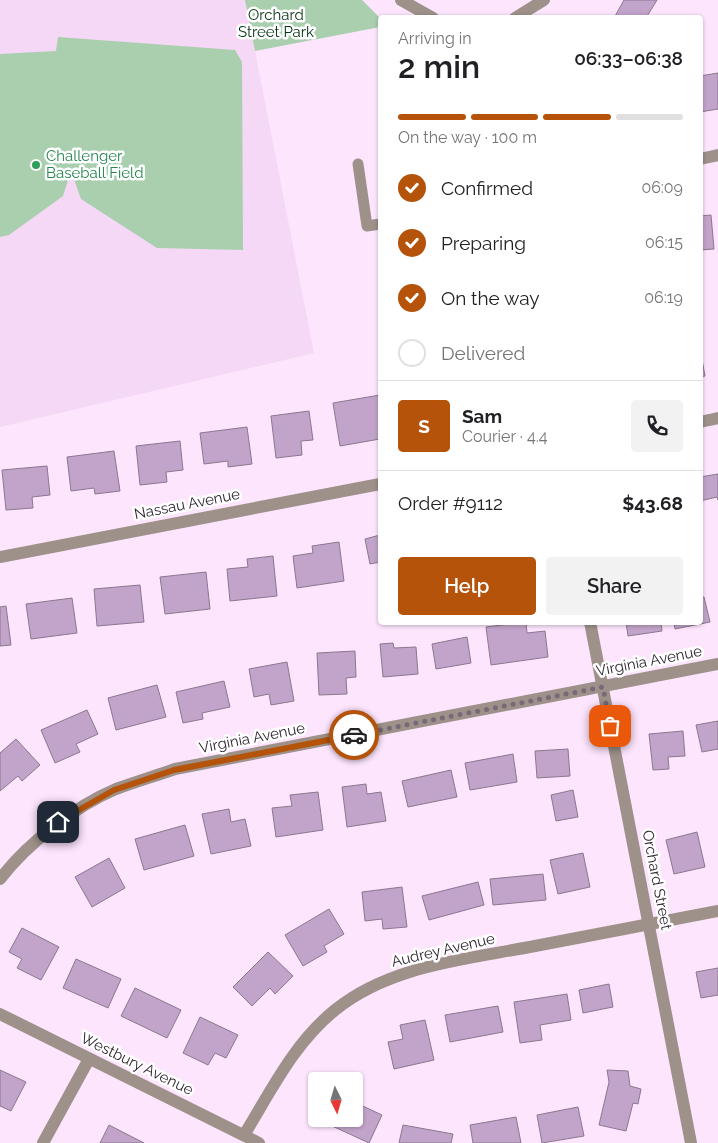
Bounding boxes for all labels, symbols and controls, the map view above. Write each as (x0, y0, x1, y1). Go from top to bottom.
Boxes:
park label: Orchard Street Park (238, 6, 314, 41)
text: Arriving in (398, 29, 472, 48)
text: 06:33–06:38 (574, 47, 683, 69)
text: 2 min (398, 48, 480, 85)
text: On the way · 100 m (398, 128, 537, 147)
place label: Challenger Baseball Field (46, 147, 144, 182)
marker: Challenger Baseball Field (30, 159, 42, 171)
icon: check (398, 174, 426, 202)
text: Confirmed (441, 177, 533, 199)
text: 06:09 (641, 178, 683, 197)
icon: check (398, 229, 426, 257)
text: Preparing (441, 232, 526, 254)
text: 06:15 (645, 233, 683, 252)
icon: check (398, 284, 426, 312)
text: On the way (441, 287, 540, 309)
text: 06:19 (644, 288, 683, 307)
text: Delivered (441, 342, 525, 364)
button: phone (631, 400, 683, 452)
text: Sam (462, 405, 502, 427)
text: S (418, 415, 430, 437)
text: Courier · 4.4 (462, 427, 547, 446)
street label: Nassau Avenue (133, 485, 242, 523)
text: Order #9112 (398, 492, 503, 514)
text: $43.68 (622, 492, 683, 514)
button: Help (398, 557, 536, 615)
button: Share (546, 557, 683, 615)
street label: Virginia Avenue (595, 642, 704, 680)
pin (589, 705, 631, 747)
courier (329, 710, 379, 760)
icon: bag (596, 712, 624, 740)
street label: Virginia Avenue (198, 719, 307, 757)
icon: car (340, 721, 368, 749)
pin (37, 801, 79, 843)
icon: home (44, 808, 72, 836)
street label: Orchard Street (639, 829, 675, 931)
street label: Audrey Avenue (390, 929, 497, 971)
street label: Westbury Avenue (78, 1029, 196, 1099)
north arrow (308, 1072, 362, 1128)
map controls (308, 1072, 363, 1127)

